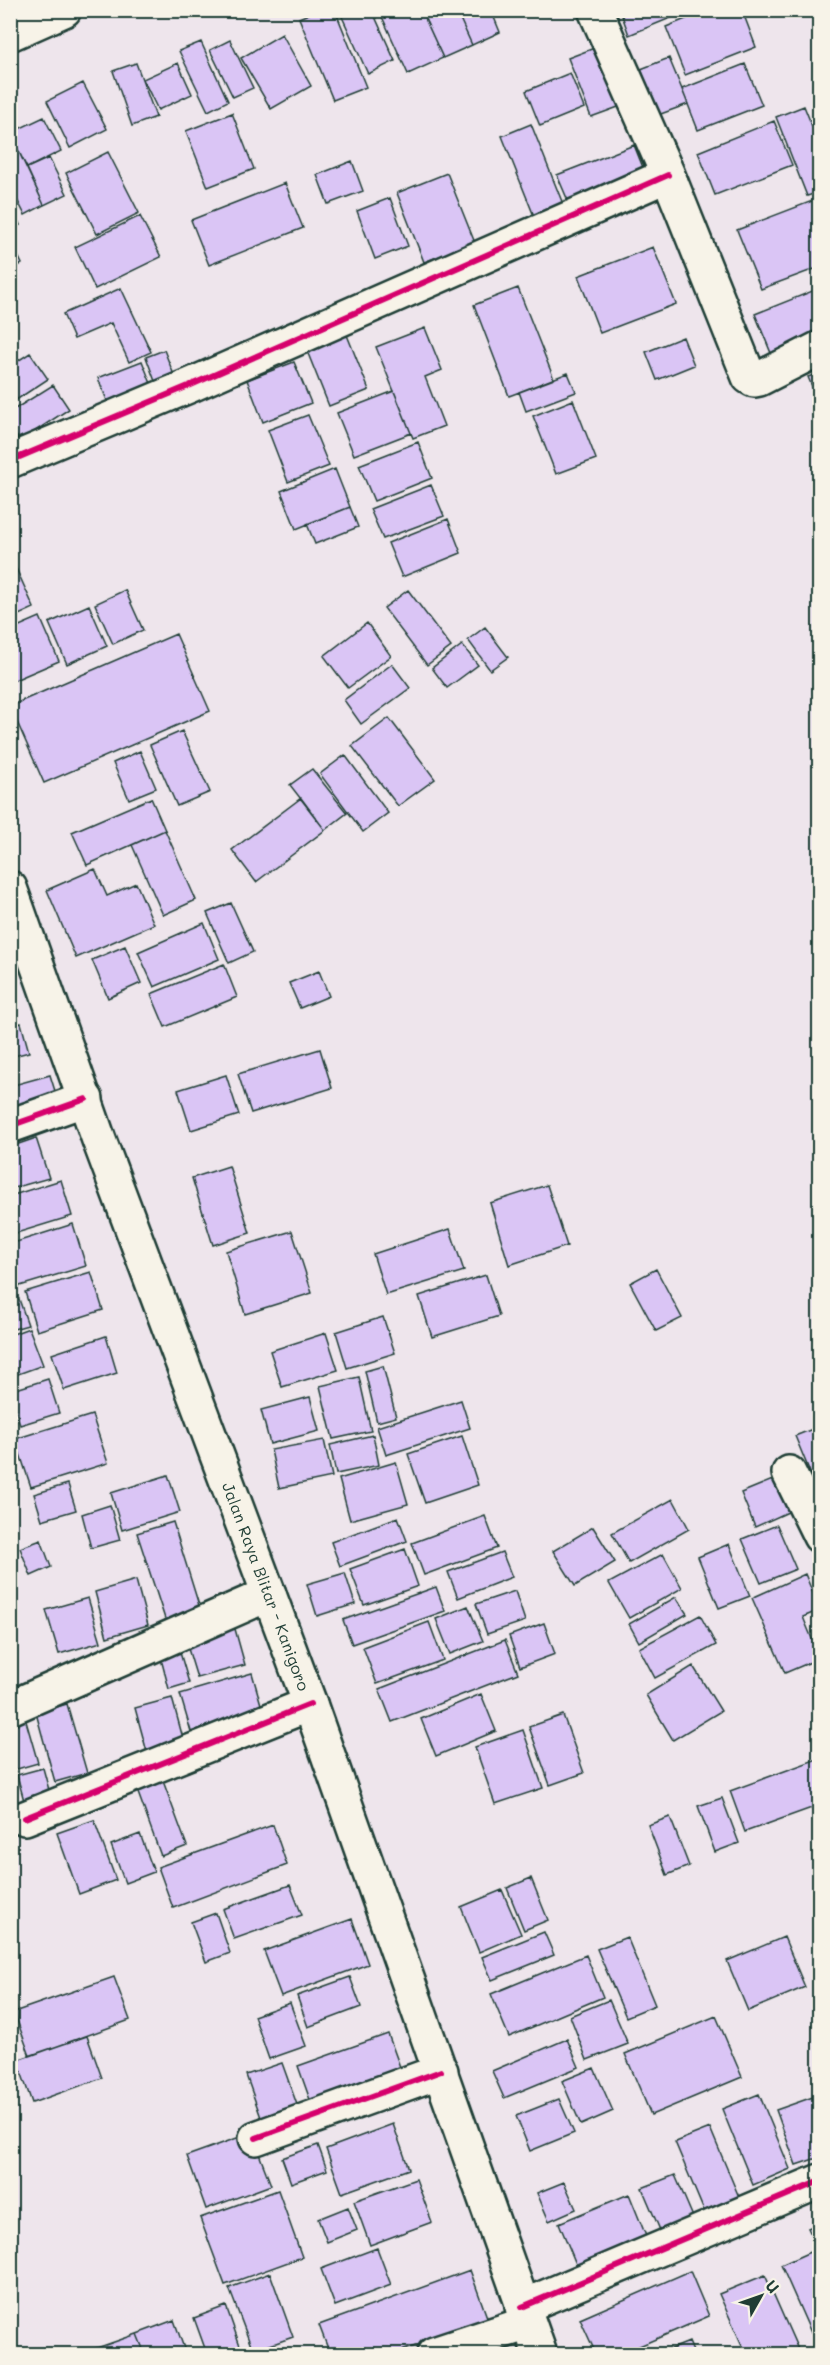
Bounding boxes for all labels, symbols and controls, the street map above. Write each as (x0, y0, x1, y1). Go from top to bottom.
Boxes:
street label: Jalan Raya Blitar - Kanigoro (218, 1479, 315, 1694)
north arrow (731, 2266, 791, 2326)
text: U (761, 2275, 785, 2297)

